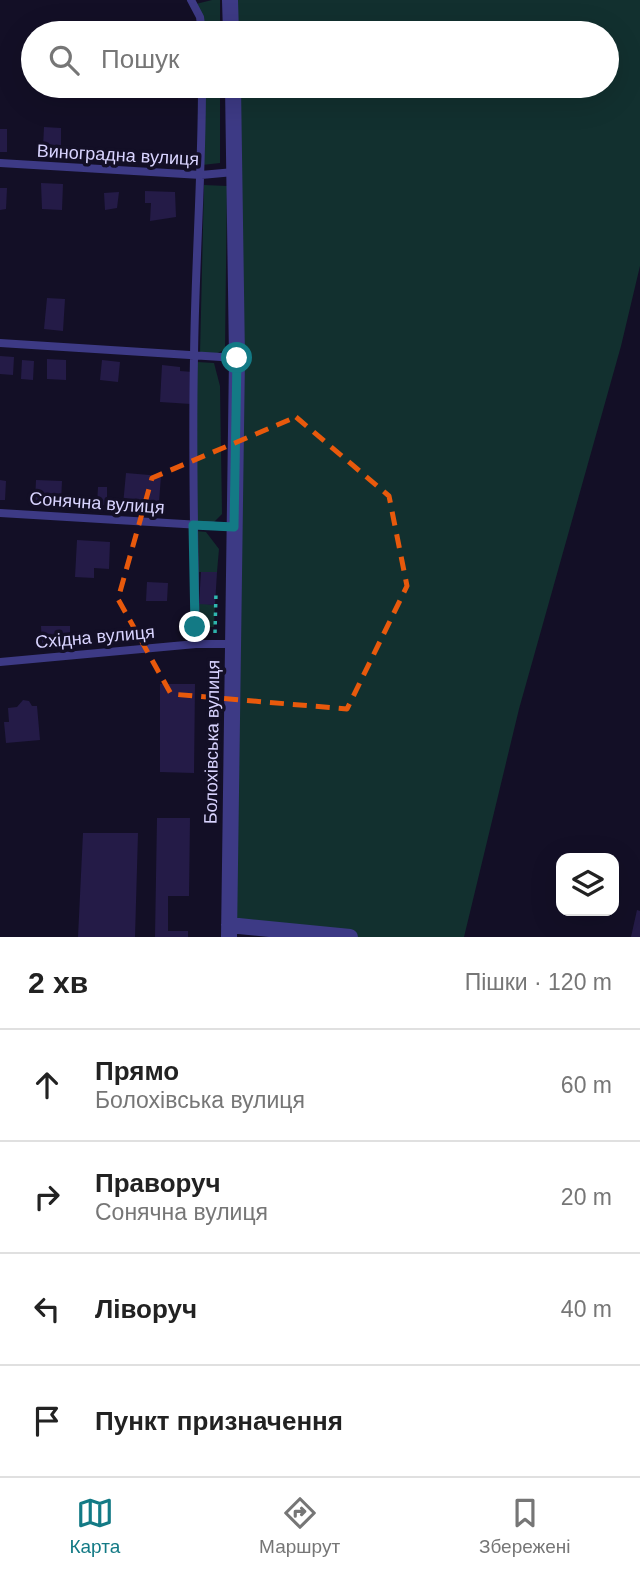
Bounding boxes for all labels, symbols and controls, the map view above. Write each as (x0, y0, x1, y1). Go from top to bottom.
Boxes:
search box (21, 21, 619, 98)
icon: search (45, 41, 83, 79)
text: Пошук (101, 44, 179, 74)
street label: Виноградна вулиця (36, 141, 200, 169)
route start (221, 342, 252, 373)
street label: Сонячна вулиця (29, 488, 165, 518)
route end (179, 611, 210, 642)
street label: Східна вулиця (34, 622, 156, 652)
street label: Болохівська вулиця (201, 660, 223, 824)
map controls (556, 853, 619, 916)
button: layers (556, 853, 619, 916)
text: 2 хв (28, 966, 88, 999)
text: Пішки · 120 m (465, 969, 612, 995)
text: Прямо (95, 1056, 179, 1086)
icon: ahead (28, 1066, 66, 1104)
text: 60 m (561, 1072, 612, 1098)
text: Болохівська вулиця (95, 1087, 305, 1113)
text: Праворуч (95, 1168, 221, 1198)
icon: right (28, 1178, 66, 1216)
text: 20 m (561, 1184, 612, 1210)
text: Сонячна вулиця (95, 1199, 268, 1225)
icon: left (28, 1290, 66, 1328)
text: Ліворуч (95, 1294, 197, 1324)
text: 40 m (561, 1296, 612, 1322)
icon: arrive (28, 1402, 66, 1440)
text: Пункт призначення (95, 1406, 343, 1436)
tab: Карта (69, 1494, 120, 1558)
tab: Маршрут (259, 1494, 340, 1558)
tab: Збережені (479, 1494, 571, 1558)

